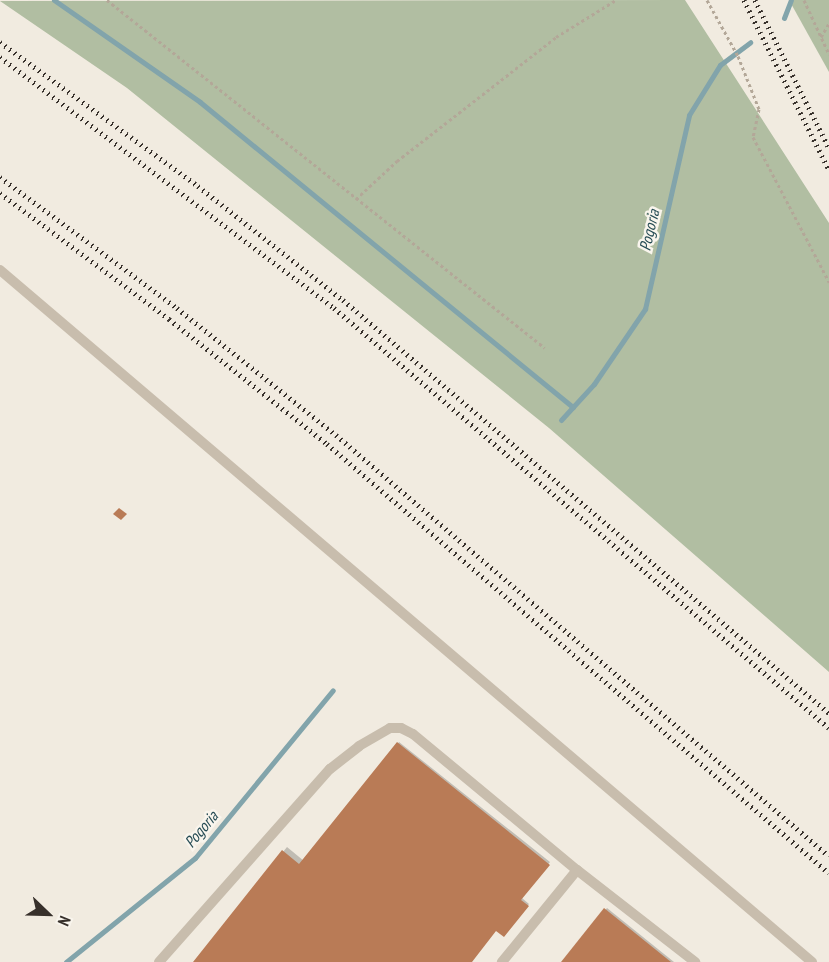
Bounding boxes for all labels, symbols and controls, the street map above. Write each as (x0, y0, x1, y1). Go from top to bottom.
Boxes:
water label: Pogoria (635, 208, 663, 252)
water label: Pogoria (180, 807, 222, 851)
north arrow (18, 884, 78, 944)
text: N (54, 913, 75, 929)

